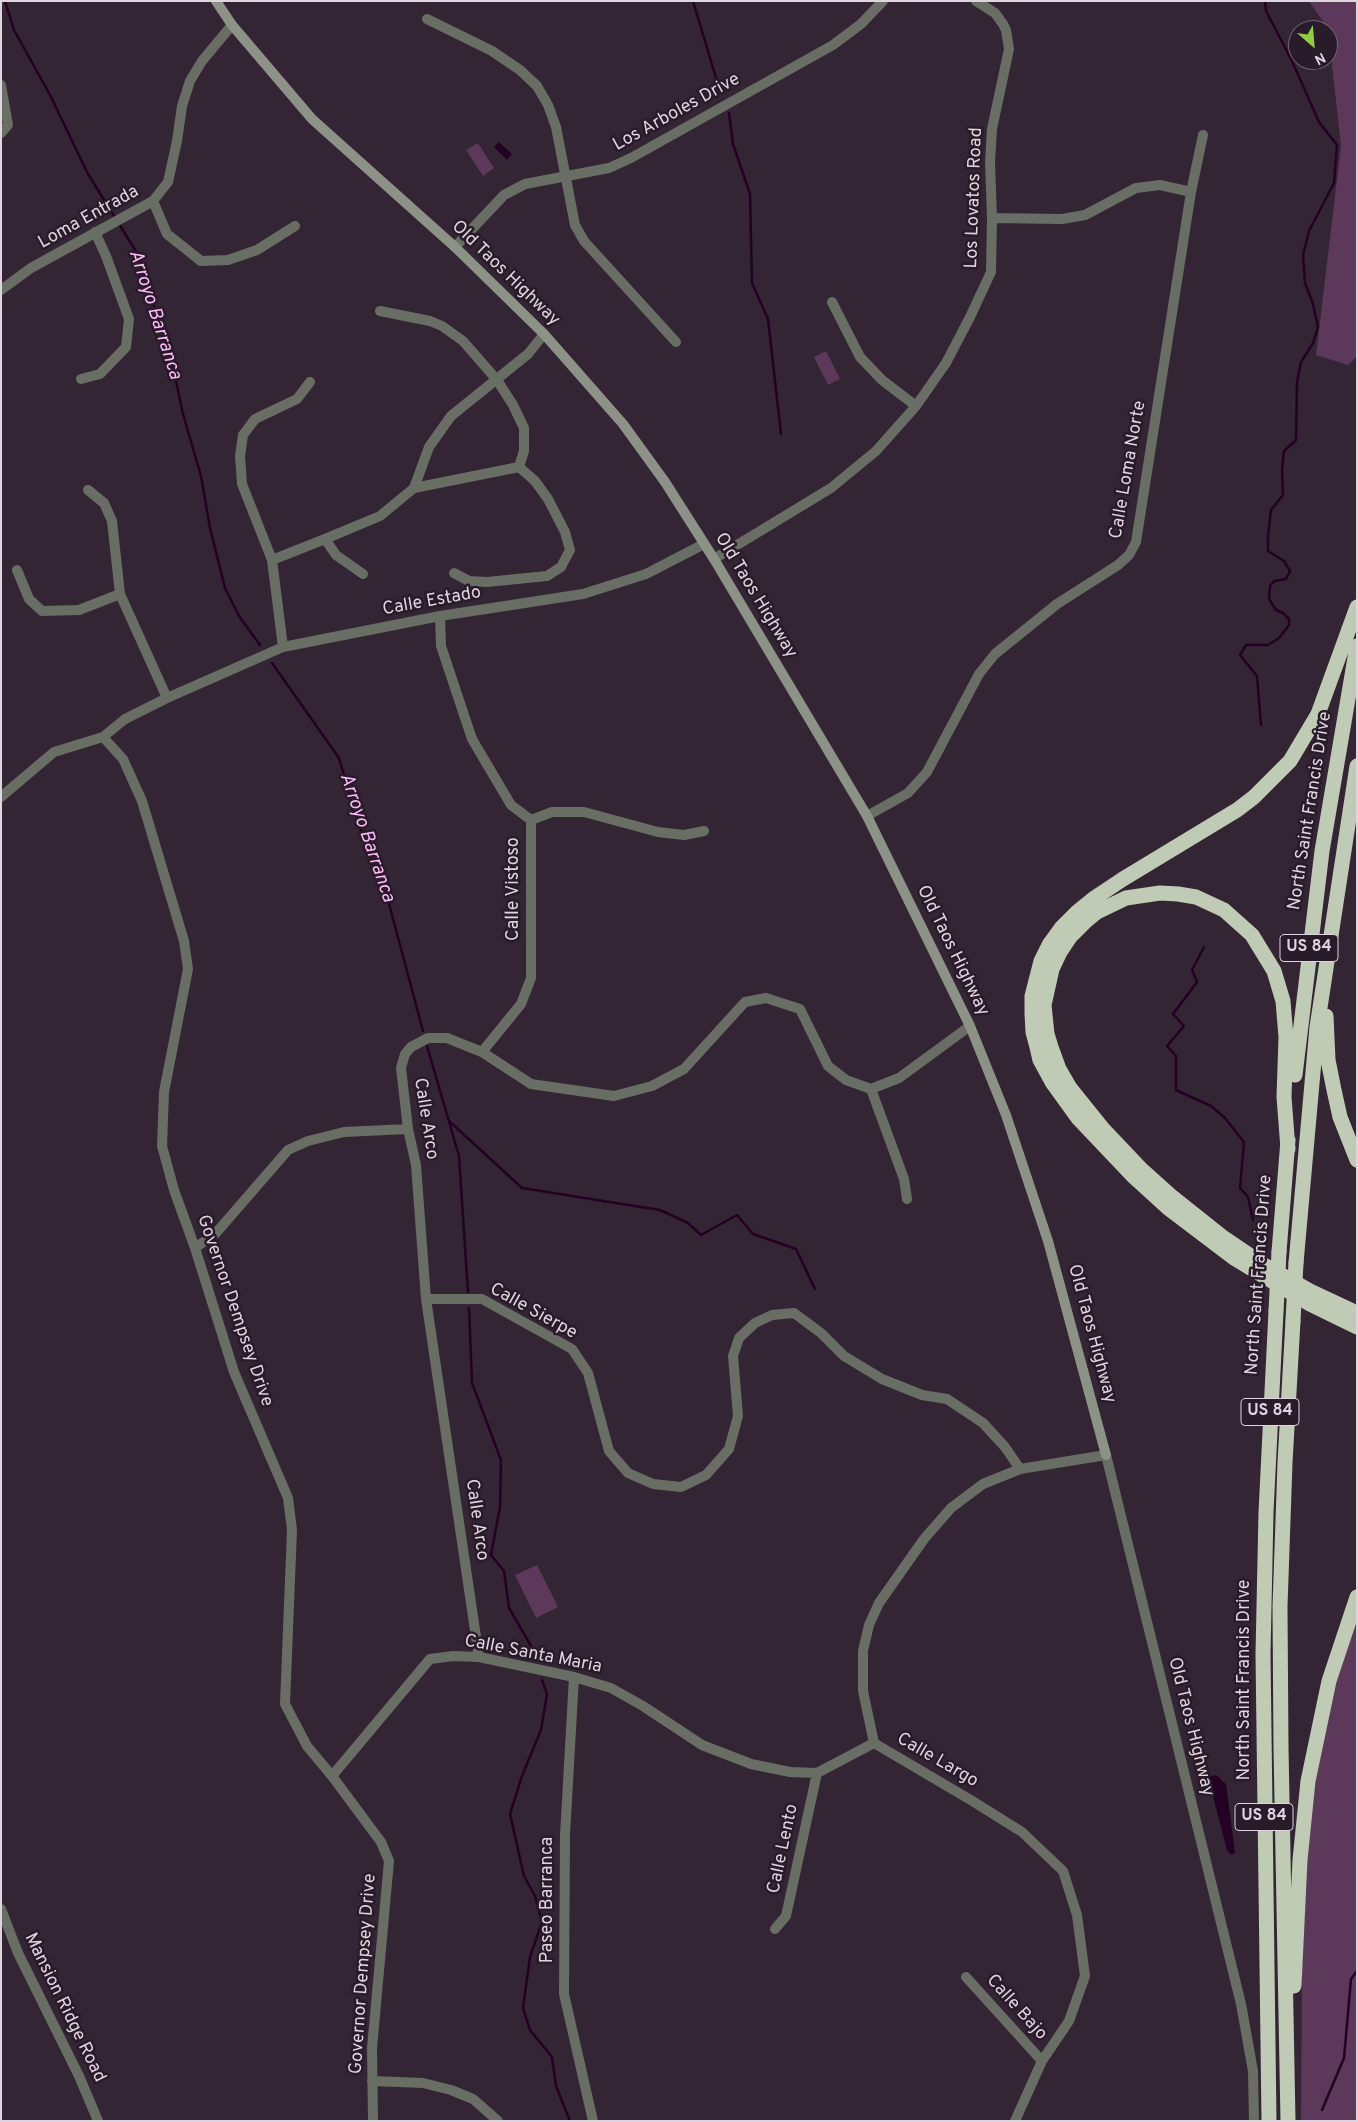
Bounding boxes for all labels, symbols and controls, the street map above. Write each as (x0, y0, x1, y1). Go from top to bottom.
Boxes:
north arrow (1288, 20, 1338, 70)
text: N (1311, 48, 1328, 68)
street label: Los Arboles Drive (610, 69, 744, 157)
street label: Los Lovatos Road (962, 127, 988, 269)
street label: Loma Entrada (35, 181, 143, 255)
street label: Old Taos Highway (446, 217, 564, 331)
water label: Arroyo Barranca (122, 247, 186, 383)
street label: Calle Loma Norte (1106, 399, 1152, 541)
street label: Old Taos Highway (709, 529, 801, 663)
street label: Calle Estado (381, 583, 483, 621)
street label: North Saint Francis Drive (1285, 710, 1337, 912)
water label: Arroyo Barranca (333, 771, 399, 905)
street label: Calle Vistoso (503, 837, 525, 941)
street label: Old Taos Highway (911, 882, 993, 1020)
road number: US 84 (1280, 934, 1338, 961)
street label: Calle Arco (408, 1077, 442, 1161)
street label: North Saint Francis Drive (1242, 1174, 1278, 1376)
street label: Governor Dempsey Drive (191, 1212, 277, 1410)
street label: Old Taos Highway (1062, 1262, 1120, 1406)
street label: Calle Sierpe (485, 1279, 581, 1345)
road number: US 84 (1241, 1398, 1299, 1425)
street label: Calle Arco (460, 1478, 492, 1562)
street label: North Saint Francis Drive (1234, 1580, 1256, 1780)
street label: Calle Santa Maria (462, 1631, 604, 1679)
street label: Old Taos Highway (1162, 1655, 1218, 1799)
street label: Calle Largo (892, 1729, 982, 1793)
street label: Calle Lento (764, 1802, 804, 1896)
road number: US 84 (1235, 1804, 1293, 1830)
street label: Paseo Barranca (537, 1837, 559, 1963)
street label: Governor Dempsey Drive (346, 1873, 382, 2075)
street label: Mansion Ridge Road (18, 1930, 110, 2086)
street label: Calle Bajo (981, 1971, 1051, 2045)

